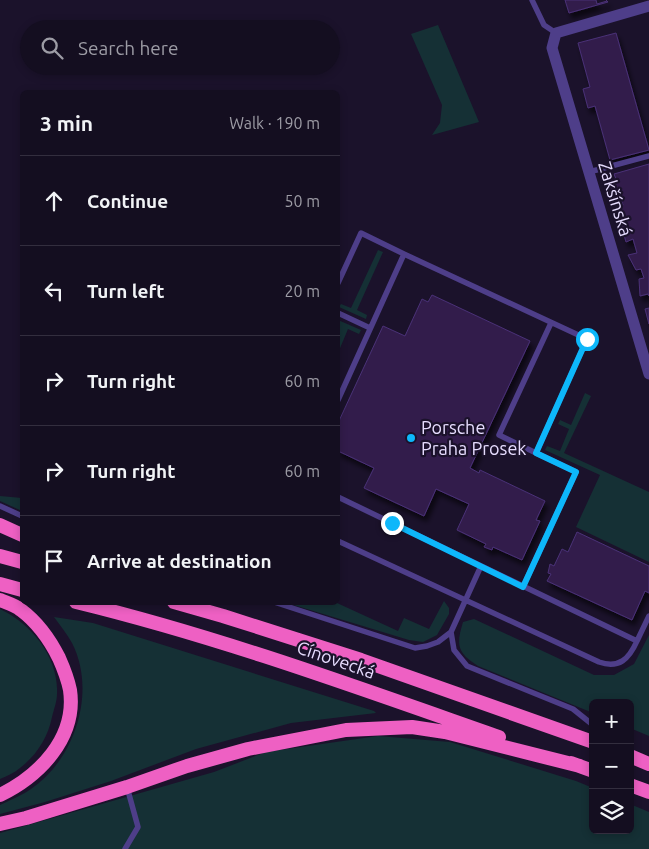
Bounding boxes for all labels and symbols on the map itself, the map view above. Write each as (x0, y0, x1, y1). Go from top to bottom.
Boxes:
street label: Zakšínská (595, 159, 637, 239)
route start (576, 328, 599, 351)
place label: Porsche Praha Prosek (421, 417, 526, 458)
marker: Porsche Praha Prosek (405, 432, 417, 444)
route end (381, 512, 404, 535)
street label: Cínovecká (295, 636, 378, 682)

